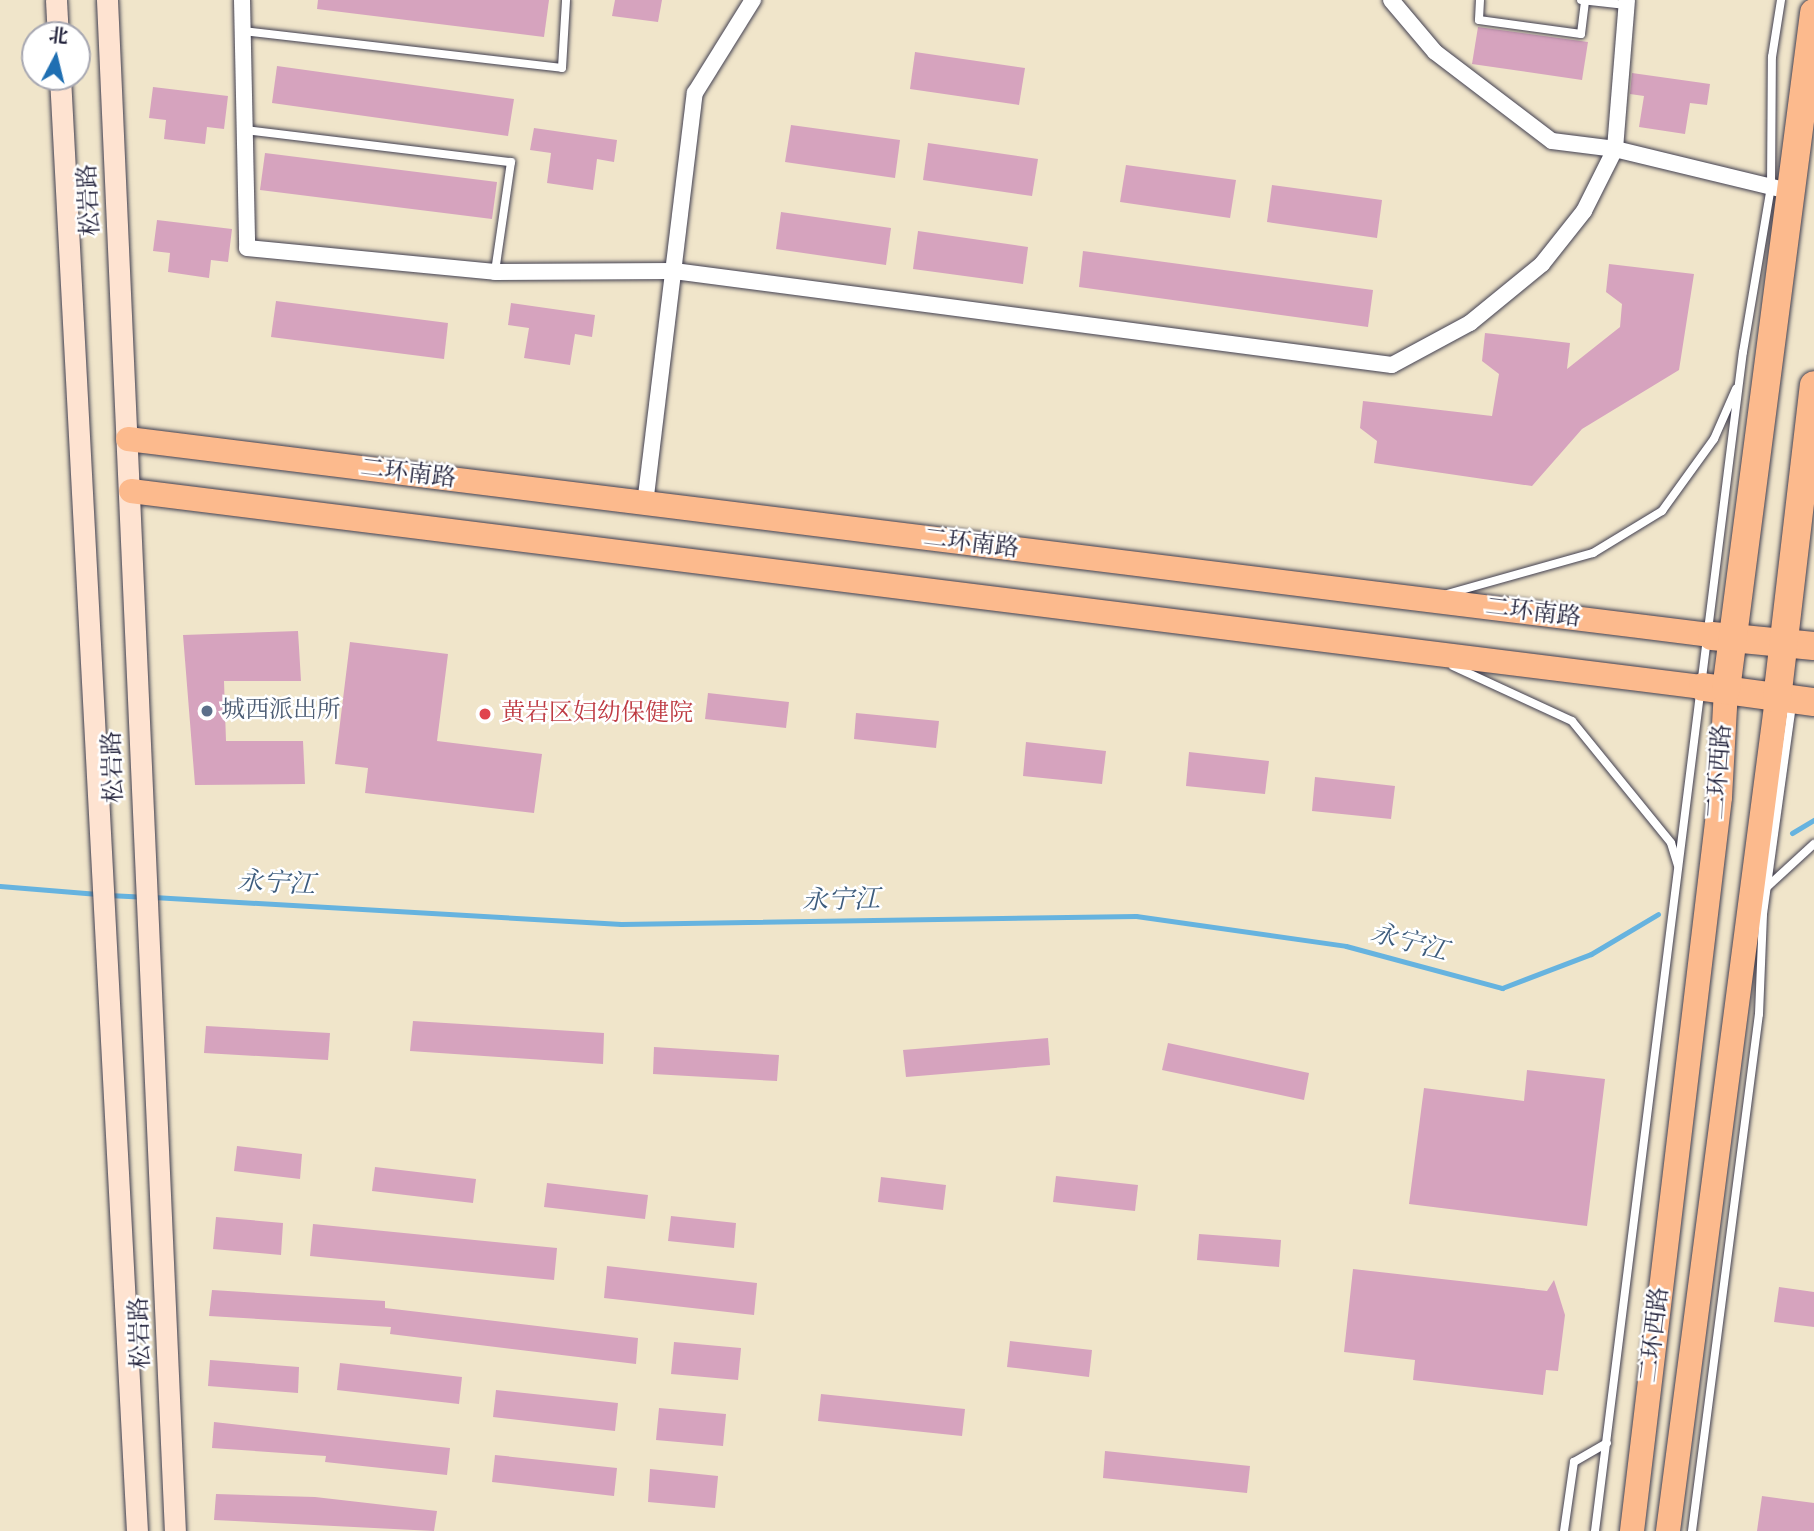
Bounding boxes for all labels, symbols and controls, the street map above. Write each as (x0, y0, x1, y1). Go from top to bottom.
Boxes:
north arrow (21, 21, 91, 91)
text: 北 (48, 24, 69, 49)
street label: 松岩路 (74, 163, 106, 237)
street label: 二环南路 (359, 454, 457, 494)
street label: 二环南路 (922, 524, 1020, 564)
street label: 二环南路 (1484, 593, 1582, 633)
place label: 城西派出所 (221, 697, 341, 725)
place label: 黄岩区妇幼保健院 (501, 700, 693, 728)
marker: 城西派出所 (199, 703, 215, 719)
marker: 黄岩区妇幼保健院 (475, 704, 495, 724)
street label: 二环西路 (1702, 723, 1738, 821)
street label: 松岩路 (98, 731, 130, 803)
water label: 永宁江 (236, 866, 316, 902)
water label: 永宁江 (802, 885, 880, 917)
water label: 永宁江 (1367, 918, 1451, 968)
street label: 二环西路 (1635, 1286, 1675, 1384)
street label: 松岩路 (125, 1297, 157, 1369)

